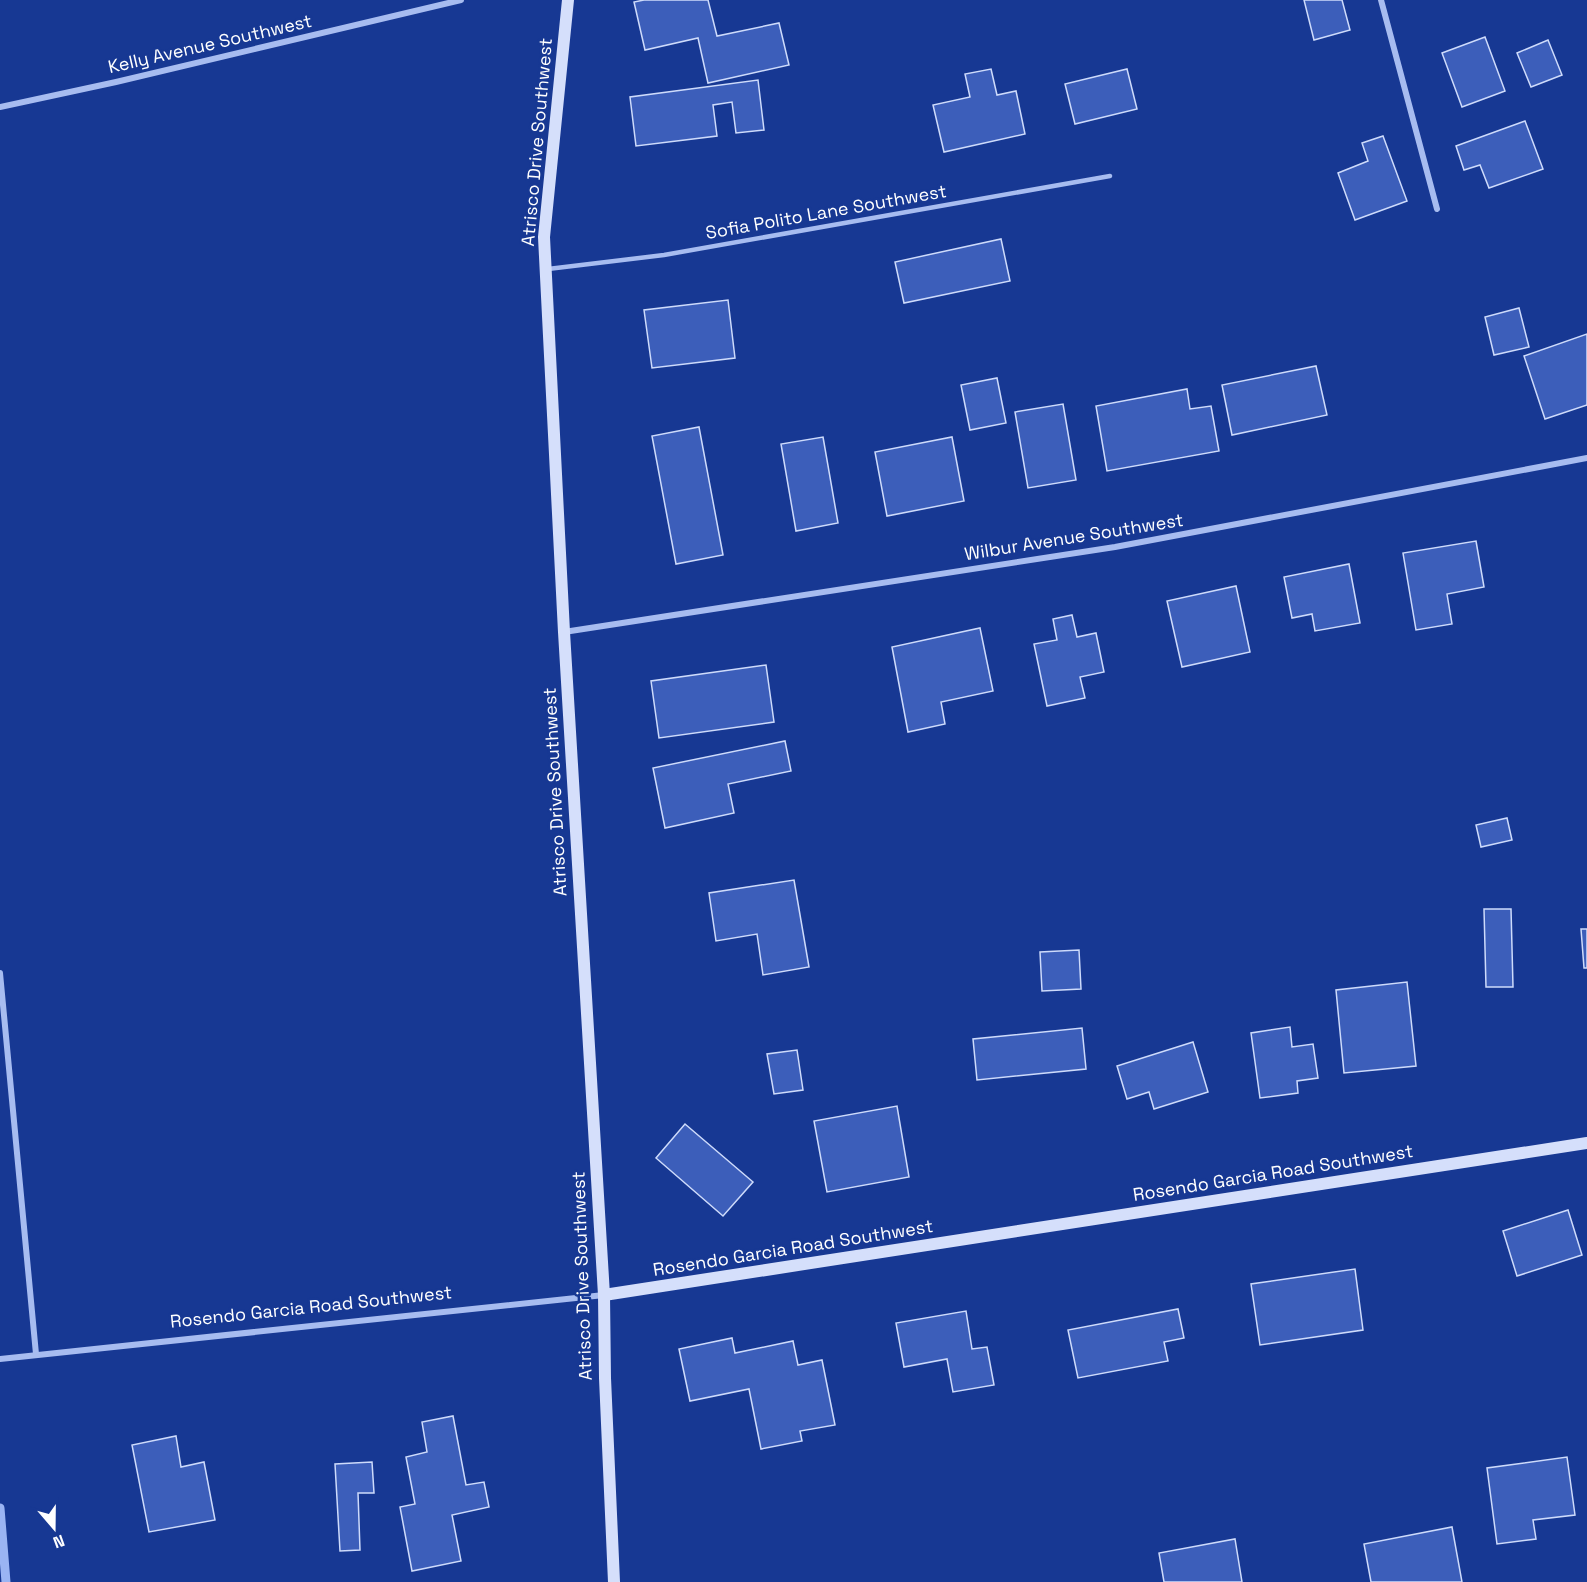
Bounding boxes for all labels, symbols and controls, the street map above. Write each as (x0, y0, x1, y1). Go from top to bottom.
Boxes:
street label: Kelly Avenue Southwest (106, 9, 314, 78)
street label: Atrisco Drive Southwest (516, 37, 557, 247)
street label: Sofia Polito Lane Southwest (704, 179, 948, 244)
street label: Wilbur Avenue Southwest (963, 508, 1185, 565)
street label: Atrisco Drive Southwest (538, 687, 571, 897)
street label: Rosendo Garcia Road Southwest (1131, 1139, 1415, 1206)
street label: Atrisco Drive Southwest (566, 1171, 597, 1381)
street label: Rosendo Garcia Road Southwest (651, 1214, 935, 1281)
street label: Rosendo Garcia Road Southwest (169, 1280, 453, 1333)
north arrow (24, 1498, 84, 1558)
text: N (50, 1530, 68, 1553)

